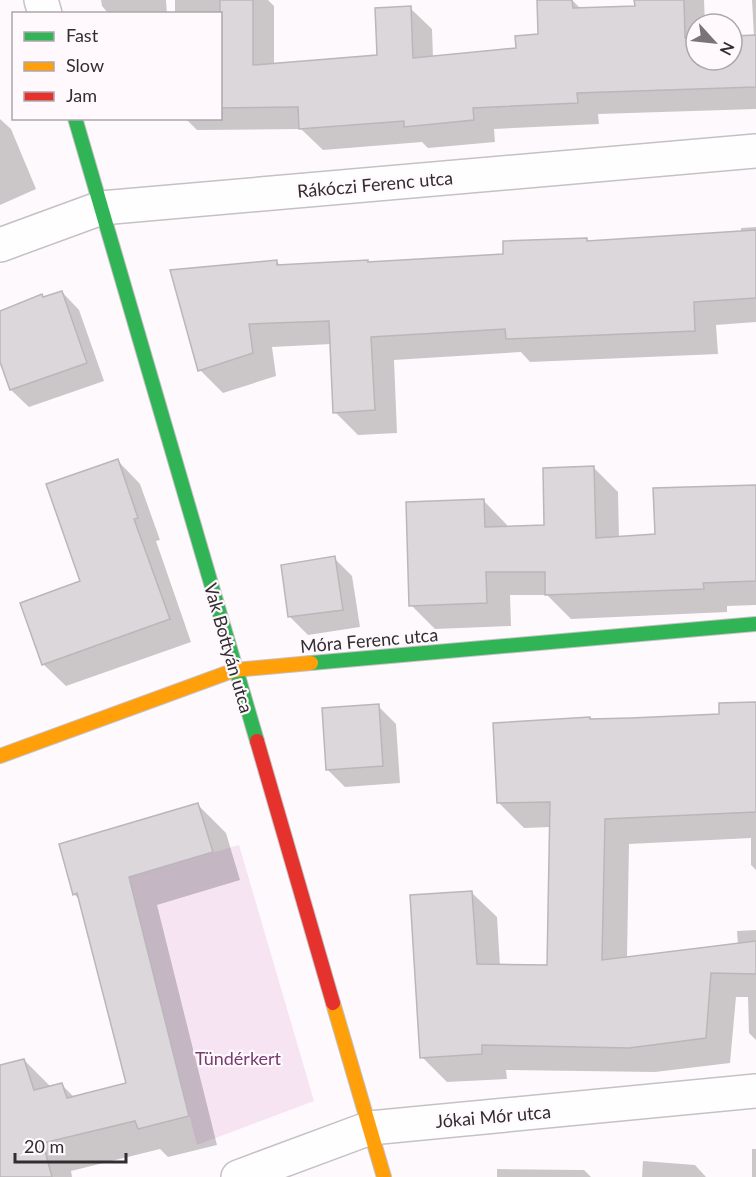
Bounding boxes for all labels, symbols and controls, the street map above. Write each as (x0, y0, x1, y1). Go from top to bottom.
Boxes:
legend (12, 12, 222, 120)
north arrow (684, 12, 744, 72)
text: Fast (66, 24, 99, 46)
text: N (717, 39, 739, 59)
text: Slow (66, 54, 104, 76)
text: Jam (66, 84, 97, 106)
street label: Rákóczi Ferenc utca (296, 166, 454, 202)
street label: Vak Bottyán utca (200, 581, 258, 715)
street label: Móra Ferenc utca (299, 623, 439, 657)
park label: Tündérkert (195, 1047, 282, 1069)
street label: Jókai Mór utca (434, 1100, 552, 1132)
scale bar (15, 1126, 126, 1164)
text: 20 m (24, 1135, 64, 1157)

